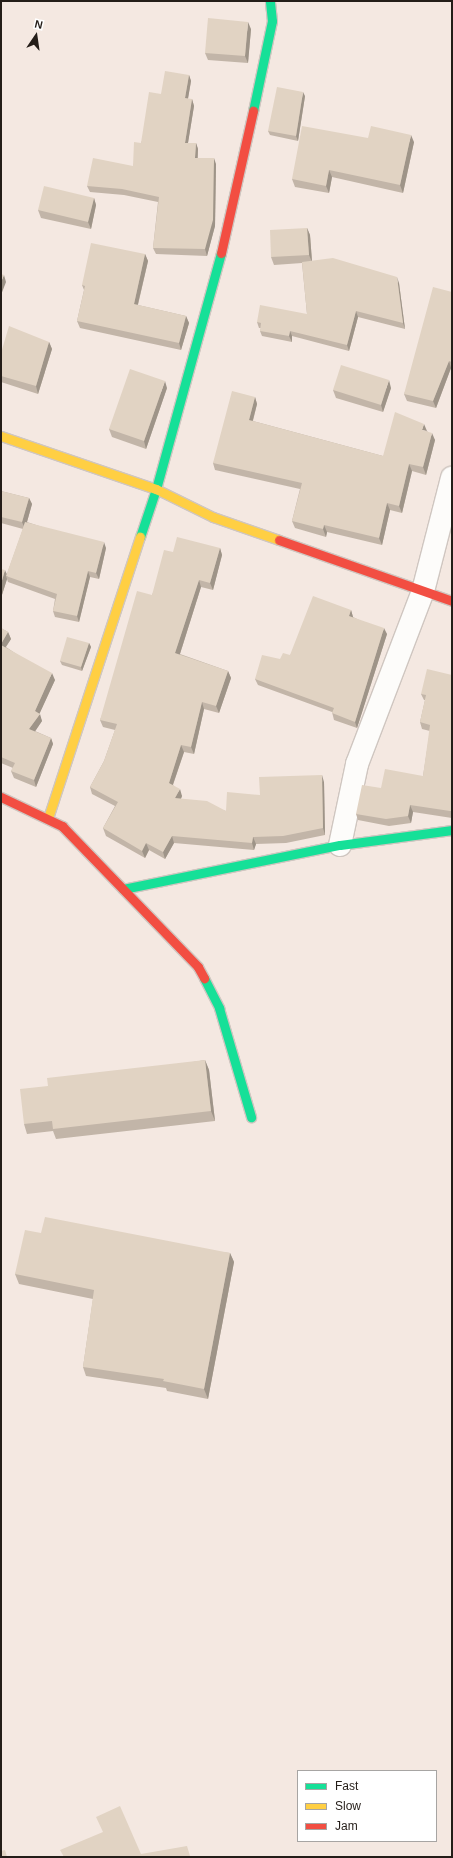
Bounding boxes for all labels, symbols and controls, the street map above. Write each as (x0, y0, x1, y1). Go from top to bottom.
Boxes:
north arrow (16, 16, 56, 56)
text: N (33, 18, 44, 31)
legend (297, 1770, 437, 1842)
text: Fast (335, 1779, 358, 1793)
text: Slow (335, 1799, 361, 1813)
text: Jam (335, 1819, 358, 1833)

